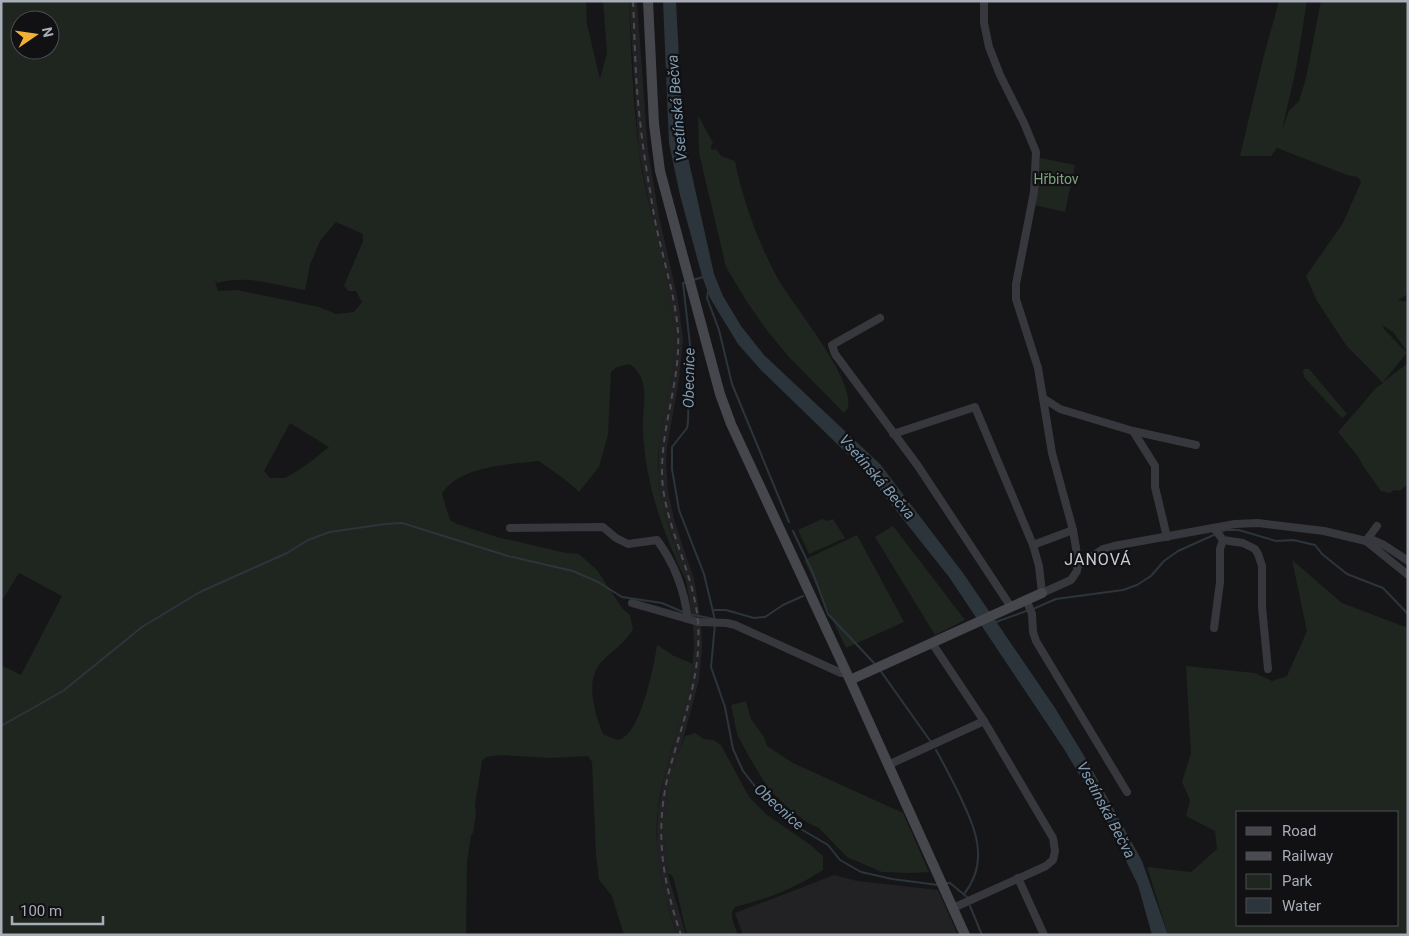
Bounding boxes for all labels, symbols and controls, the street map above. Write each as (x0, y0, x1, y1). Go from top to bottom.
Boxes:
north arrow (10, 10, 60, 60)
text: N (39, 25, 57, 39)
water label: Vsetínská Bečva (663, 54, 691, 162)
park label: Hřbitov (1033, 171, 1079, 187)
water label: Obecnice (679, 347, 699, 408)
water label: Vsetínská Bečva (835, 431, 919, 523)
district label: JANOVÁ (1064, 550, 1132, 569)
water label: Vsetínská Bečva (1073, 759, 1139, 861)
water label: Obecnice (751, 780, 808, 834)
legend (1236, 811, 1399, 926)
text: Road (1282, 822, 1316, 840)
text: Railway (1282, 847, 1333, 865)
text: Park (1282, 872, 1313, 890)
scale bar (12, 894, 104, 926)
text: Water (1282, 897, 1321, 915)
text: 100 m (20, 902, 62, 920)

